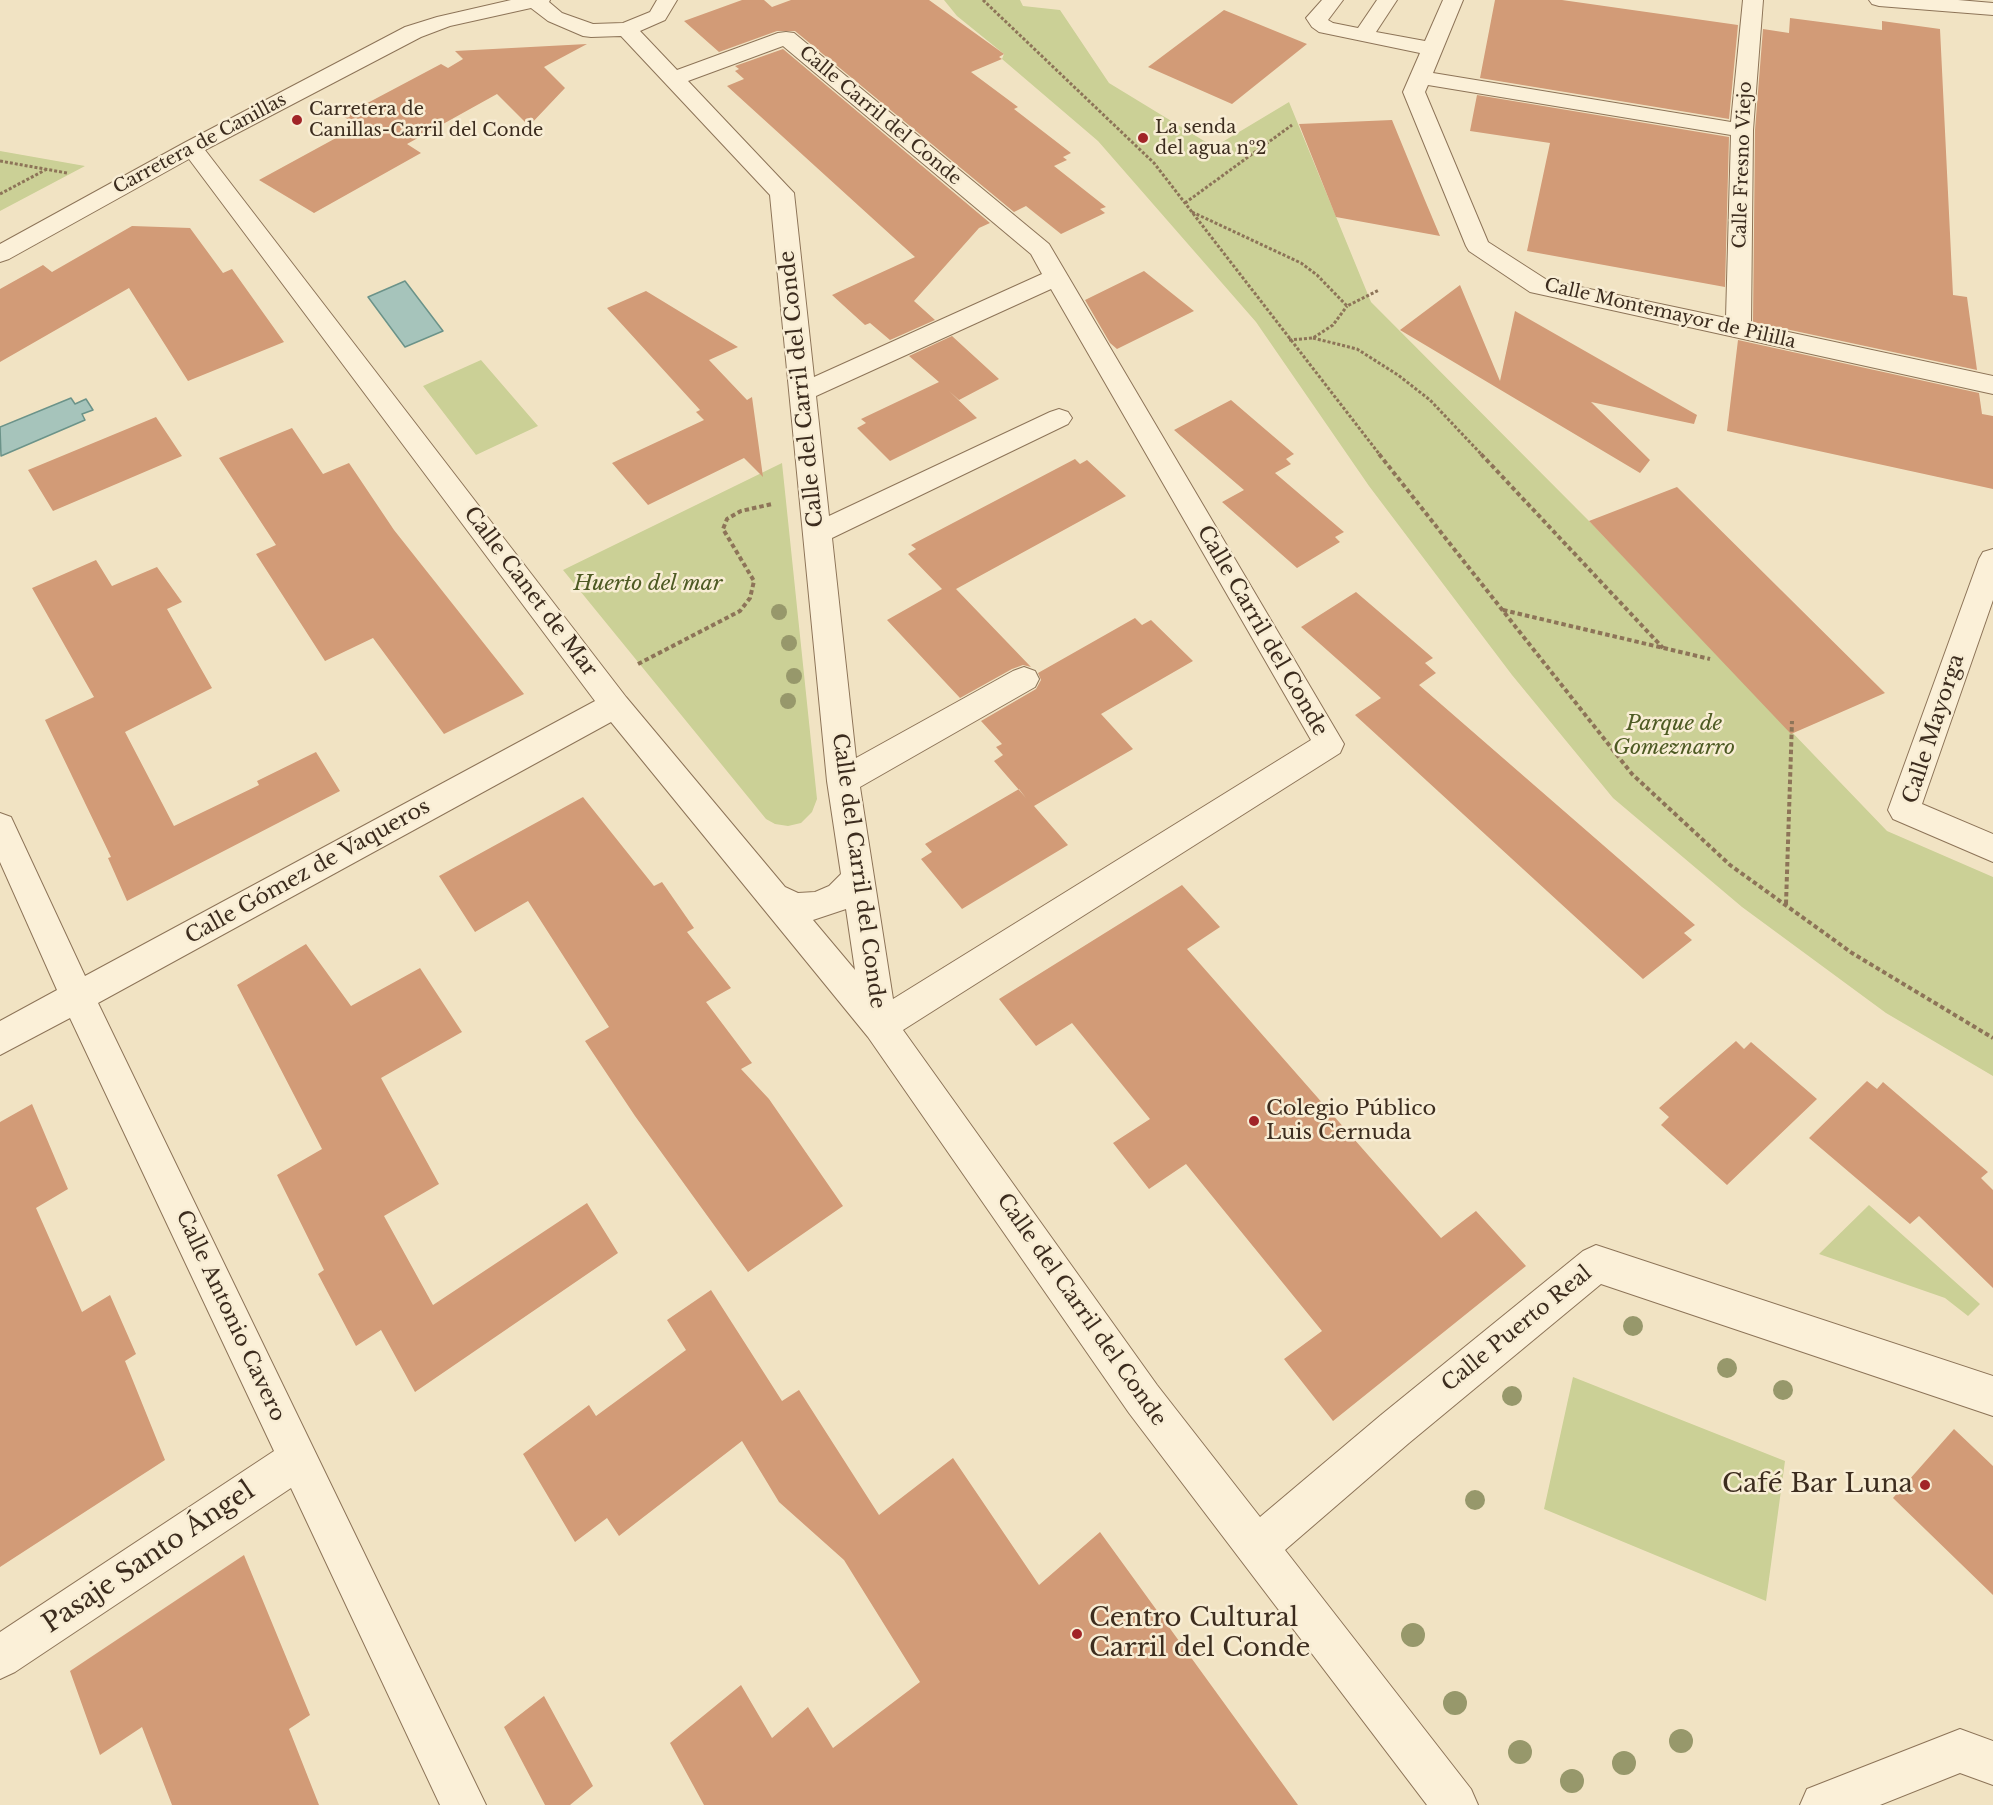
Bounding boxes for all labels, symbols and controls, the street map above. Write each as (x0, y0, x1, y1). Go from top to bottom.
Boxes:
street label: Calle Carril del Conde (795, 42, 965, 190)
street label: Calle Fresno Viejo (1729, 81, 1757, 249)
street label: Carretera de Canillas (110, 89, 290, 199)
place label: Carretera de Canillas-Carril del Conde (309, 99, 543, 142)
marker: Carretera de Canillas-Carril del Conde (290, 113, 304, 127)
place label: La senda del agua nº2 (1155, 117, 1266, 160)
marker: La senda del agua nº2 (1136, 131, 1150, 145)
street label: Calle del Carril del Conde (775, 249, 829, 529)
street label: Calle Montemayor de Pililla (1542, 275, 1798, 353)
street label: Calle Canet de Mar (458, 502, 602, 682)
street label: Calle Carril del Conde (1191, 521, 1333, 741)
park label: Huerto del mar (574, 571, 722, 597)
street label: Calle Mayorga (1898, 651, 1970, 807)
park label: Parque de Gomeznarro (1613, 711, 1735, 761)
street label: Calle del Carril del Conde (826, 732, 890, 1010)
street label: Calle Gómez de Vaqueros (181, 794, 435, 950)
place label: Colegio Público Luis Cernuda (1266, 1096, 1436, 1146)
marker: Colegio Público Luis Cernuda (1247, 1114, 1261, 1128)
street label: Calle del Carril del Conde (991, 1189, 1171, 1431)
street label: Calle Antonio Cavero (170, 1207, 290, 1425)
street label: Calle Puerto Real (1437, 1261, 1597, 1397)
place label: Café Bar Luna (1722, 1469, 1913, 1501)
street label: Pasaje Santo Ángel (37, 1476, 261, 1640)
marker: Café Bar Luna (1918, 1478, 1932, 1492)
place label: Centro Cultural Carril del Conde (1089, 1603, 1310, 1664)
marker: Centro Cultural Carril del Conde (1070, 1627, 1084, 1641)

